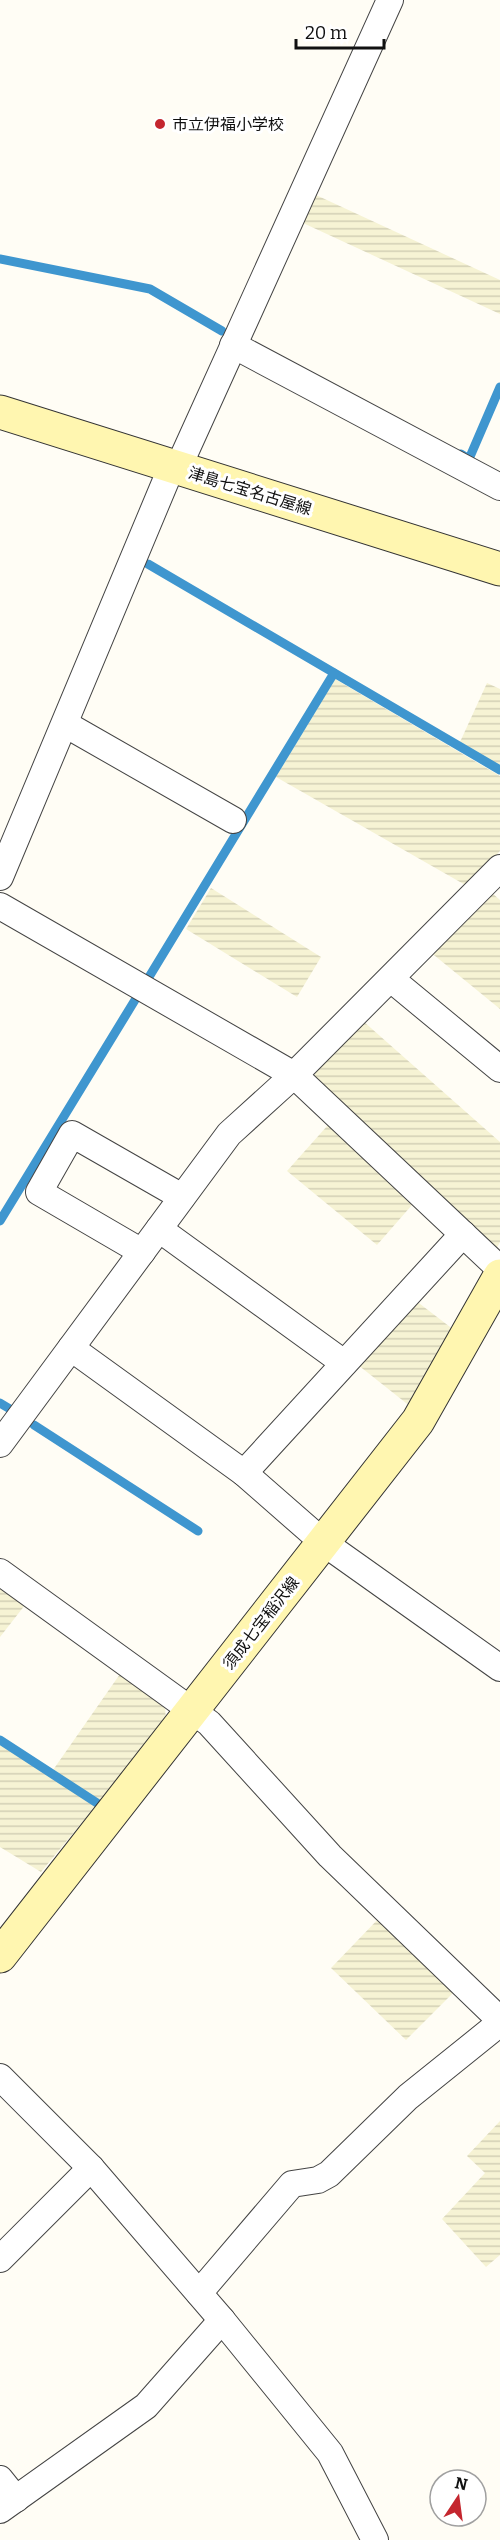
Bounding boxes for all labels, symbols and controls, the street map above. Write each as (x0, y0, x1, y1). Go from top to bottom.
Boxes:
scale bar (296, 12, 384, 50)
text: 20 m (305, 22, 347, 44)
place label: 市立伊福小学校 (172, 115, 284, 134)
marker: 市立伊福小学校 (153, 117, 167, 131)
street label: 津島七宝名古屋線 (186, 463, 314, 519)
street label: 須成七宝稲沢線 (219, 1573, 303, 1673)
north arrow (428, 2468, 488, 2528)
text: N (453, 2473, 469, 2495)

